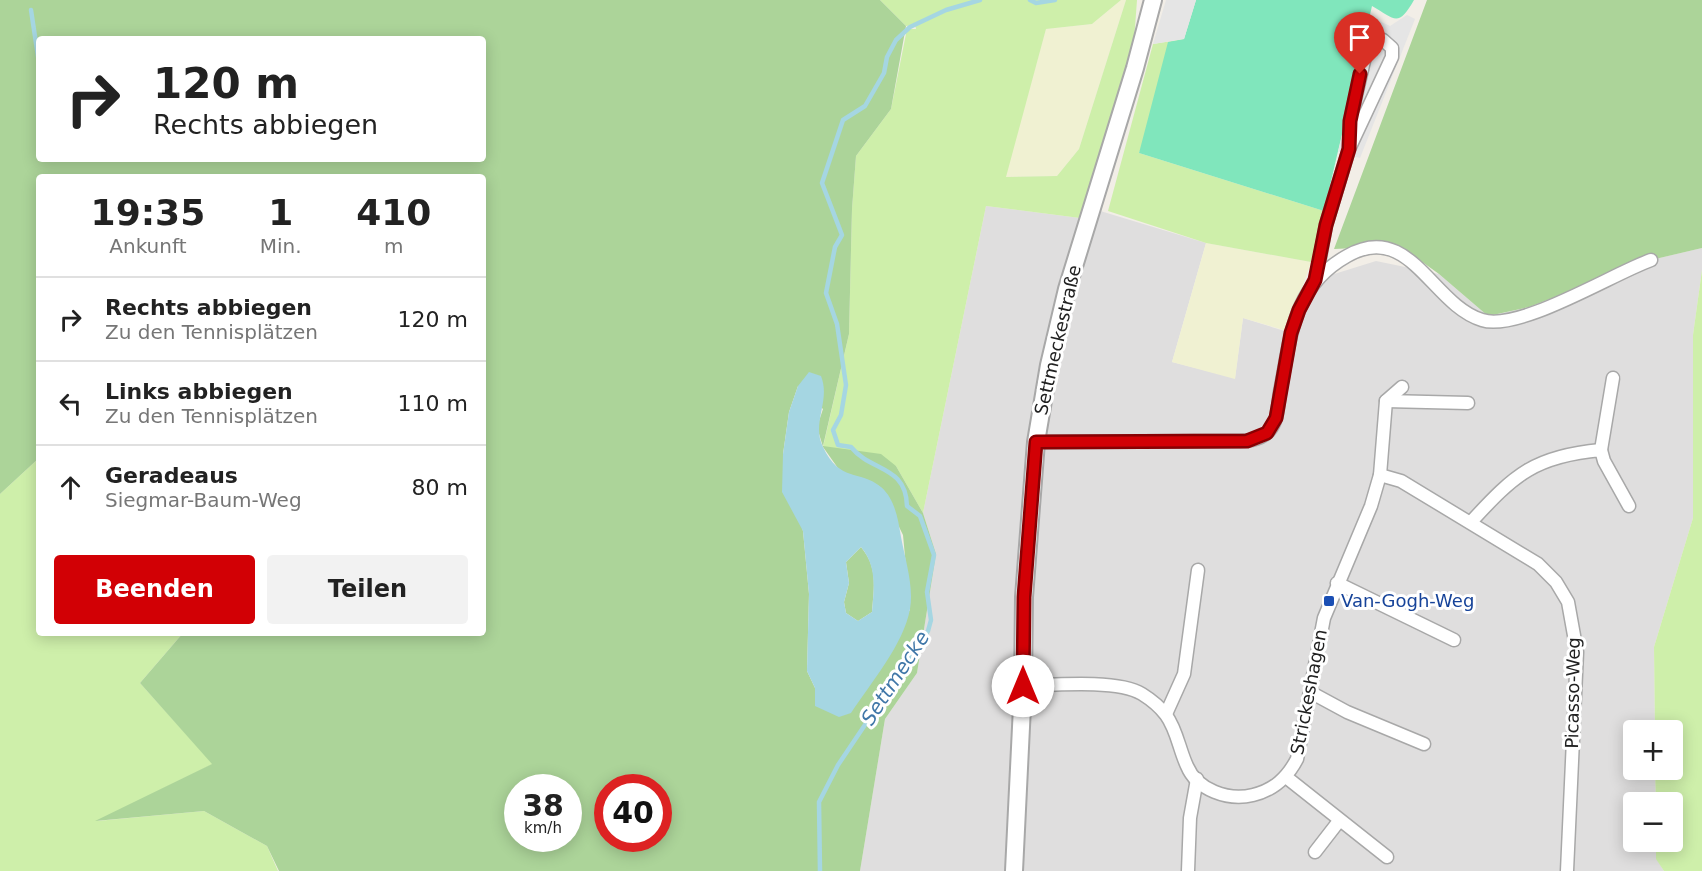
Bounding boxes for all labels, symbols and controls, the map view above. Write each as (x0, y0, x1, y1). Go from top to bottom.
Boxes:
pin (1334, 12, 1385, 74)
icon: arrive (1343, 21, 1376, 54)
text: 120 m (153, 59, 299, 108)
icon: right (54, 60, 132, 138)
text: Rechts abbiegen (153, 109, 378, 140)
text: 19:35 (91, 192, 205, 233)
text: 1 (268, 192, 293, 233)
text: 410 (356, 192, 431, 233)
text: Ankunft (109, 234, 187, 258)
text: Min. (260, 234, 302, 258)
text: m (384, 234, 404, 258)
street label: Settmeckestraße (1030, 263, 1085, 417)
text: Rechts abbiegen (105, 295, 312, 320)
icon: right (54, 303, 87, 336)
text: 120 m (398, 307, 468, 332)
text: Zu den Tennisplätzen (105, 320, 318, 344)
text: Links abbiegen (105, 379, 293, 404)
icon: left (54, 387, 87, 420)
text: 110 m (398, 391, 468, 416)
text: Zu den Tennisplätzen (105, 404, 318, 428)
text: Geradeaus (105, 463, 238, 488)
icon: ahead (54, 471, 87, 504)
text: 80 m (412, 475, 468, 500)
text: Siegmar-Baum-Weg (105, 488, 302, 512)
button: Beenden (54, 555, 255, 624)
button: Teilen (267, 555, 468, 624)
place label: Van-Gogh-Weg (1341, 590, 1474, 611)
marker: Van-Gogh-Weg (1322, 594, 1336, 608)
water label: Settmecke (856, 626, 934, 730)
street label: Strickeshagen (1286, 627, 1331, 756)
street label: Picasso-Weg (1561, 637, 1584, 749)
position arrow (991, 654, 1055, 718)
map controls (1623, 720, 1683, 852)
button: + (1623, 720, 1683, 780)
speed limit sign: 40 (594, 774, 672, 852)
text: 38 (522, 788, 564, 823)
button: − (1623, 792, 1683, 852)
text: km/h (524, 819, 562, 837)

